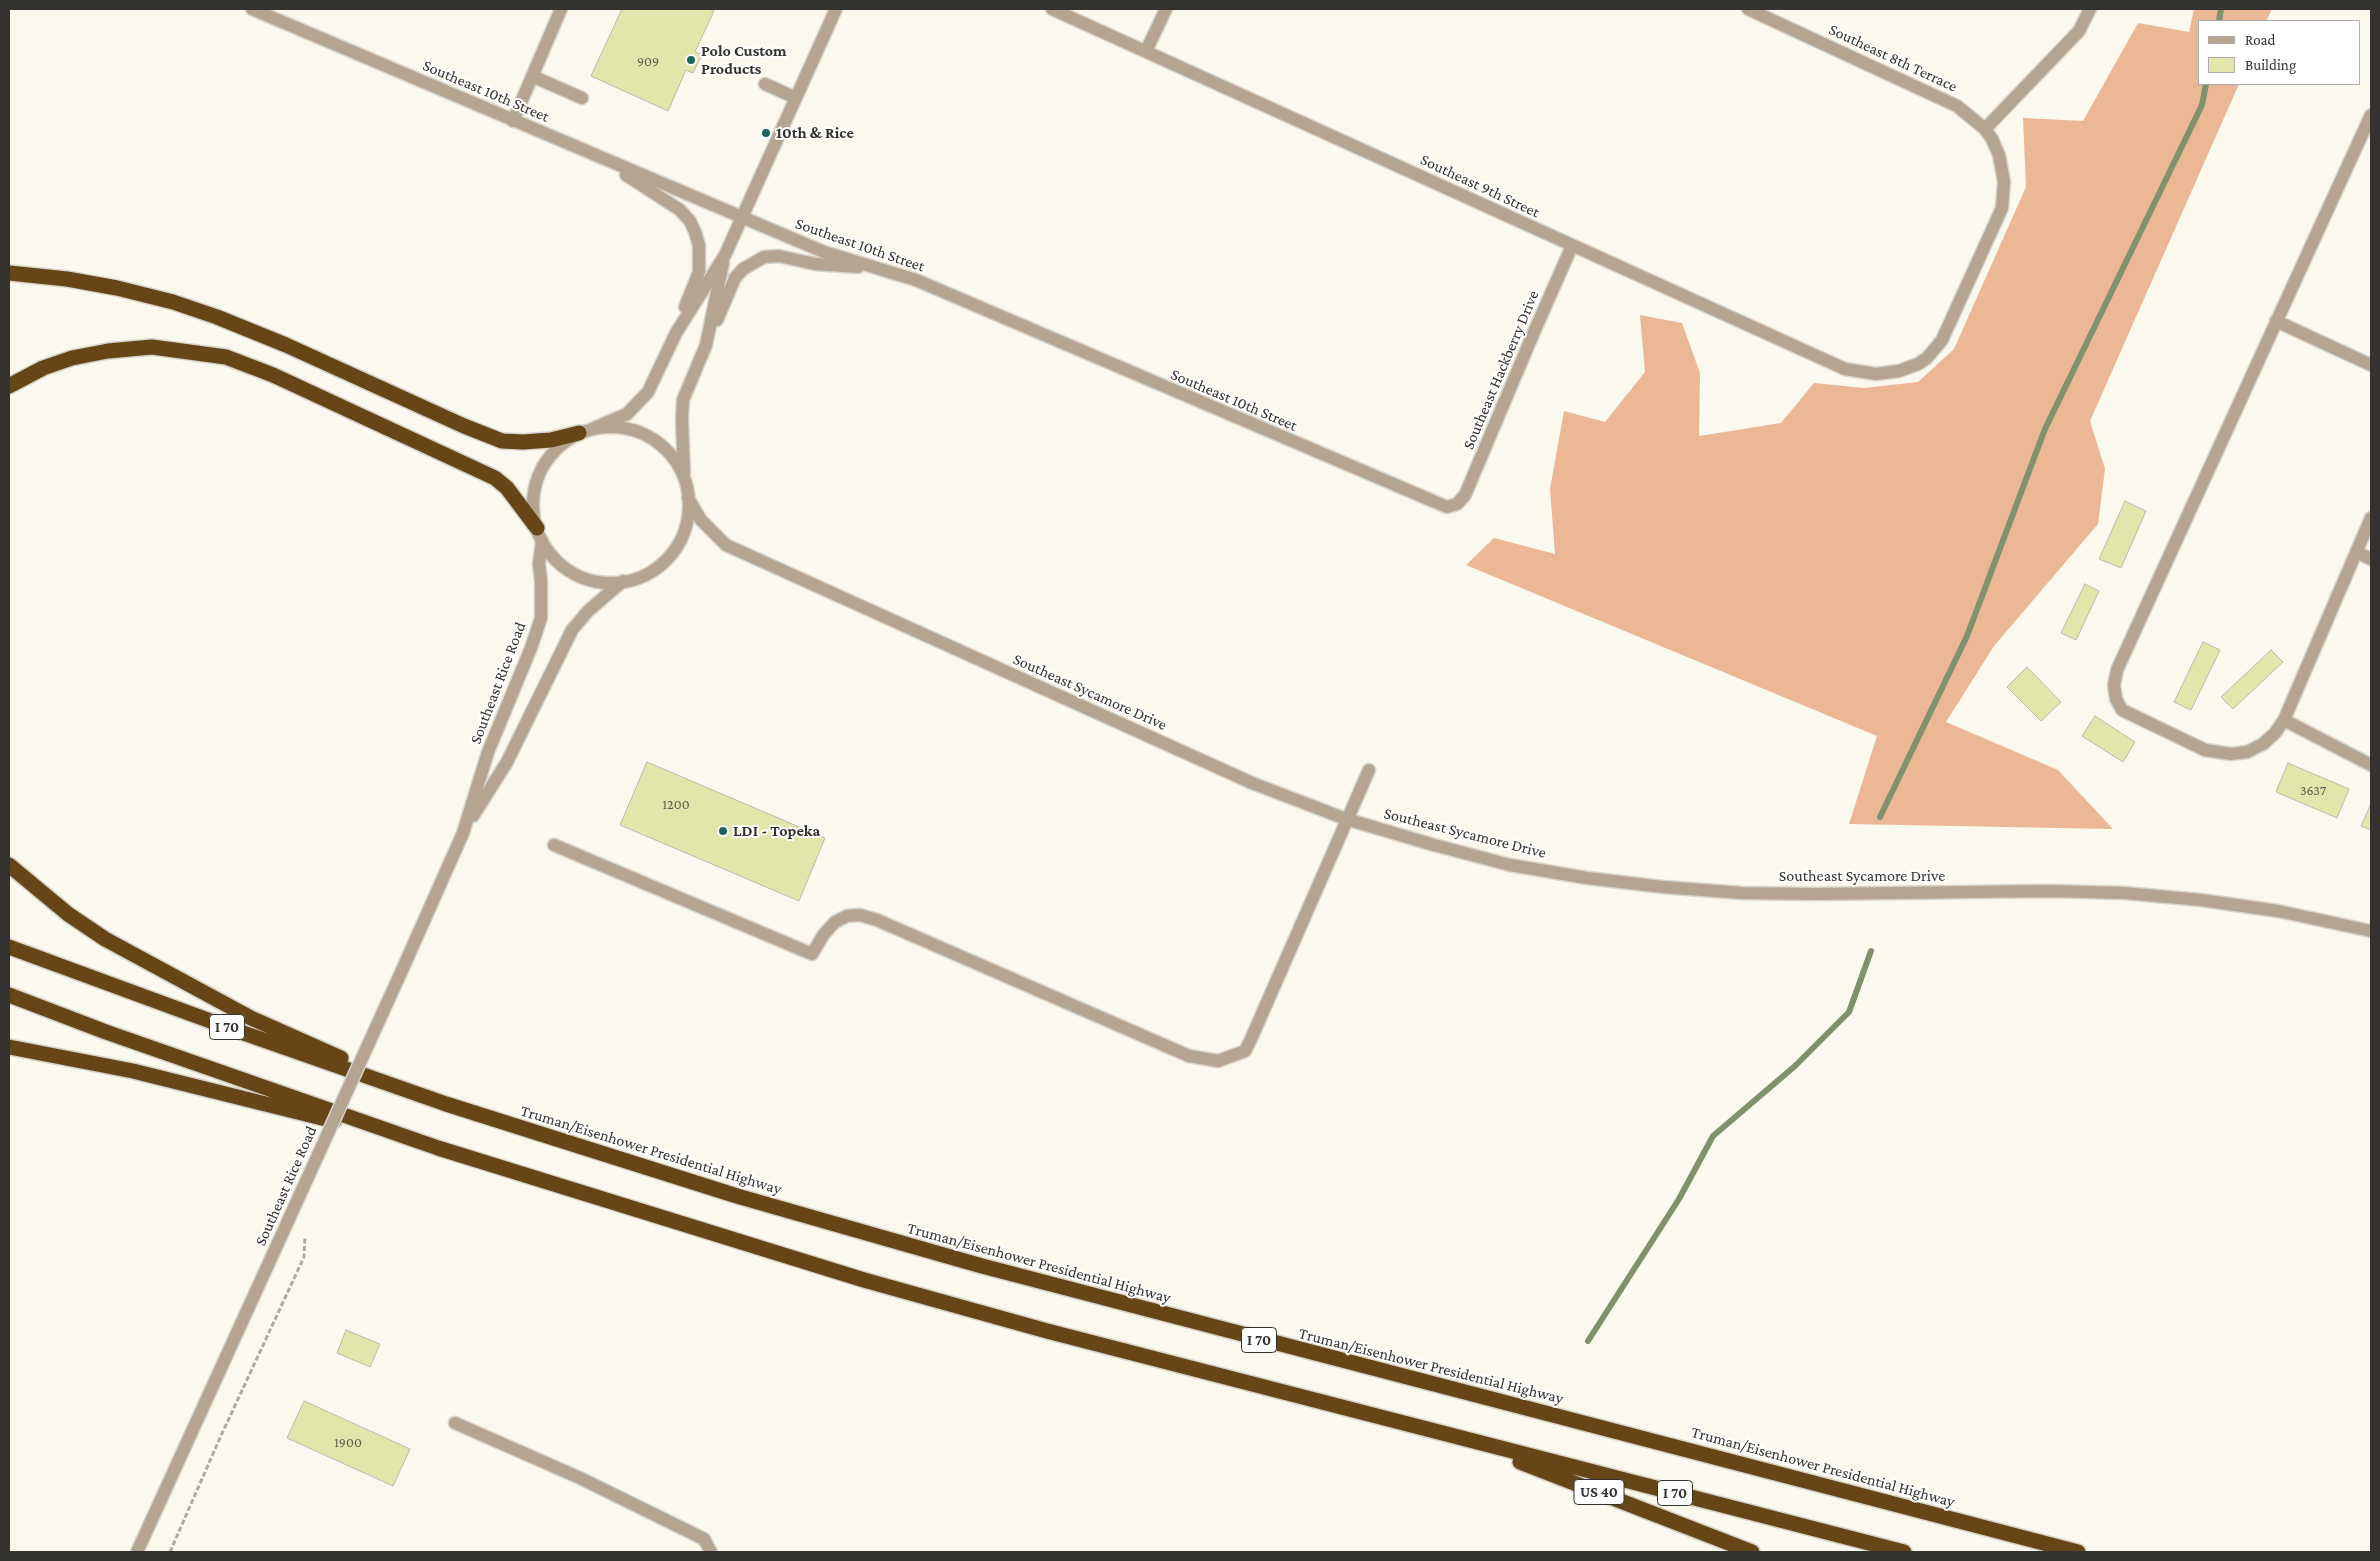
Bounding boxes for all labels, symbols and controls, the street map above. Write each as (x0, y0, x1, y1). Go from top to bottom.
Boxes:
street label: Southeast 8th Terrace (1826, 20, 1960, 96)
legend (2198, 20, 2360, 85)
text: Road (2245, 32, 2275, 48)
place label: Polo Custom Products (701, 41, 787, 79)
house number: 909 (637, 54, 659, 70)
marker: Polo Custom Products (685, 54, 697, 66)
street label: Southeast 10th Street (420, 56, 552, 126)
text: Building (2245, 57, 2296, 73)
place label: 10th & Rice (776, 123, 854, 143)
marker: 10th & Rice (760, 127, 772, 139)
street label: Southeast 9th Street (1417, 150, 1543, 222)
street label: Southeast 10th Street (793, 214, 927, 276)
street label: Southeast Hackberry Drive (1459, 288, 1543, 452)
street label: Southeast 10th Street (1168, 365, 1300, 435)
street label: Southeast Rice Road (466, 619, 530, 747)
street label: Southeast Sycamore Drive (1010, 649, 1170, 735)
house number: 3637 (2300, 783, 2326, 799)
house number: 1200 (662, 797, 690, 813)
street label: Southeast Sycamore Drive (1382, 804, 1548, 862)
place label: LDI - Topeka (733, 821, 820, 841)
marker: LDI - Topeka (717, 825, 729, 837)
street label: Southeast Sycamore Drive (1779, 866, 1945, 886)
road number: I 70 (210, 1014, 244, 1040)
street label: Truman/Eisenhower Presidential Highway (518, 1101, 784, 1199)
street label: Southeast Rice Road (251, 1123, 321, 1249)
street label: Truman/Eisenhower Presidential Highway (905, 1219, 1173, 1307)
street label: Truman/Eisenhower Presidential Highway (1297, 1324, 1565, 1408)
road number: I 70 (1242, 1328, 1276, 1352)
street label: Truman/Eisenhower Presidential Highway (1689, 1423, 1957, 1511)
house number: 1900 (334, 1435, 362, 1451)
road number: US 40 (1574, 1480, 1624, 1504)
road number: I 70 (1658, 1480, 1692, 1506)

